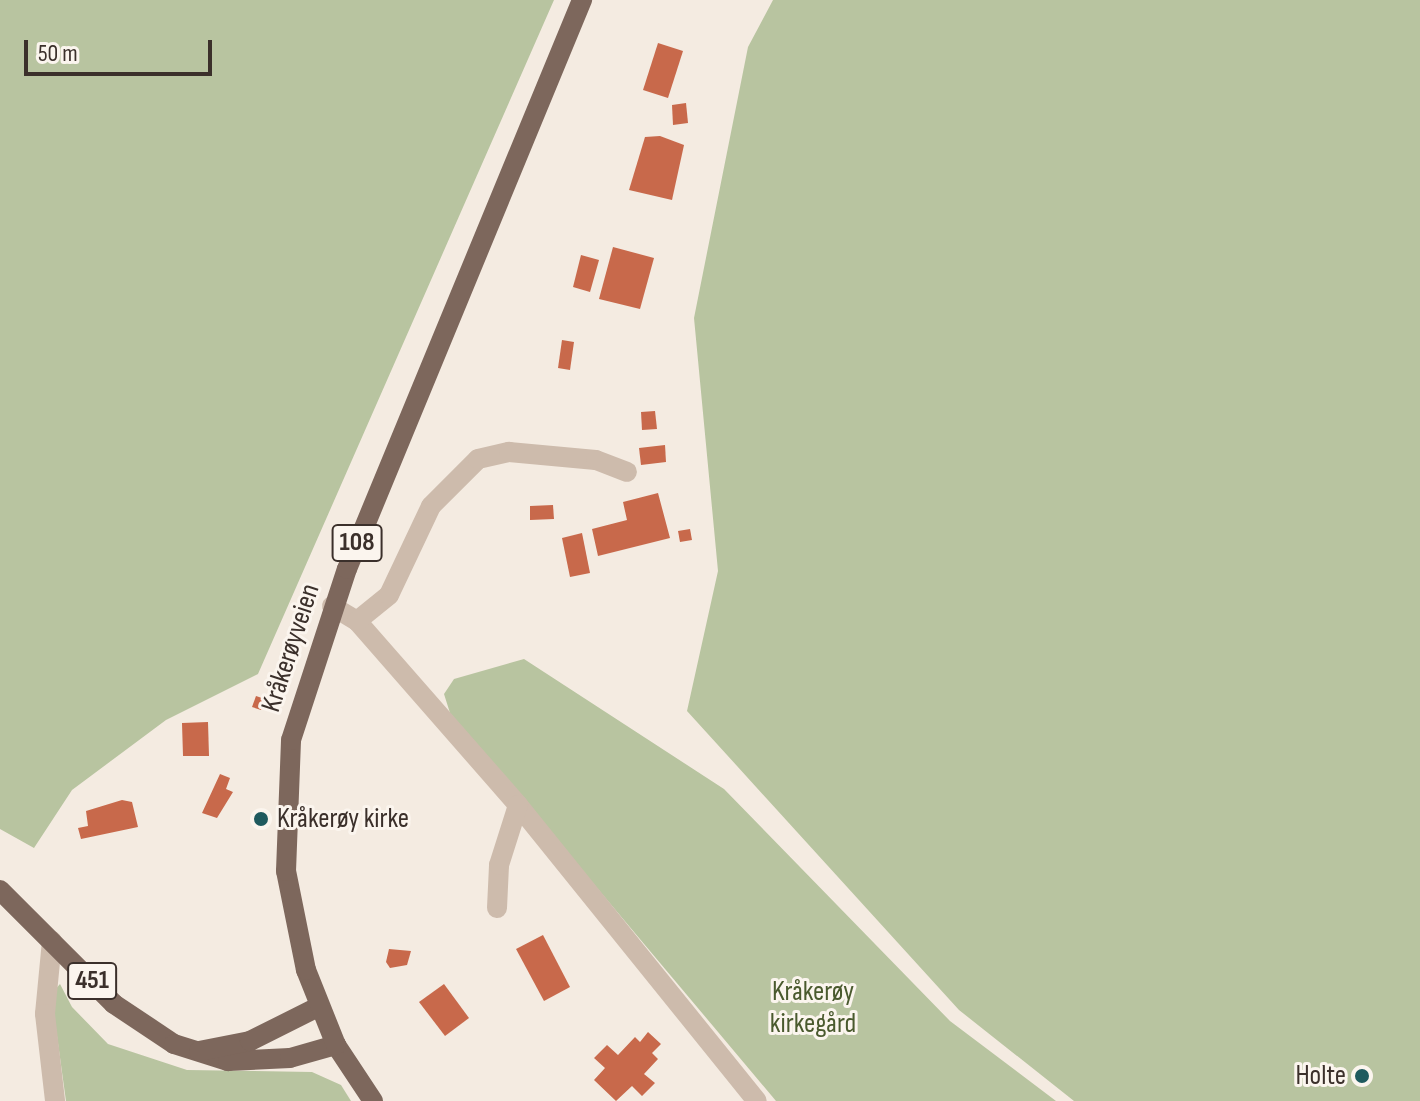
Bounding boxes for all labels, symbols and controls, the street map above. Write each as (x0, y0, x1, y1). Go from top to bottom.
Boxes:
scale bar (28, 24, 216, 74)
text: 50 m (38, 39, 78, 68)
road number: 108 (331, 521, 383, 565)
street label: Kråkerøyveien (255, 580, 327, 716)
place label: Kråkerøy kirke (277, 802, 409, 836)
marker: Kråkerøy kirke (252, 810, 270, 828)
road number: 451 (66, 959, 118, 1003)
park label: Kråkerøy kirkegård (770, 975, 856, 1041)
place label: Holte (1295, 1059, 1346, 1093)
marker: Holte (1353, 1067, 1371, 1085)

